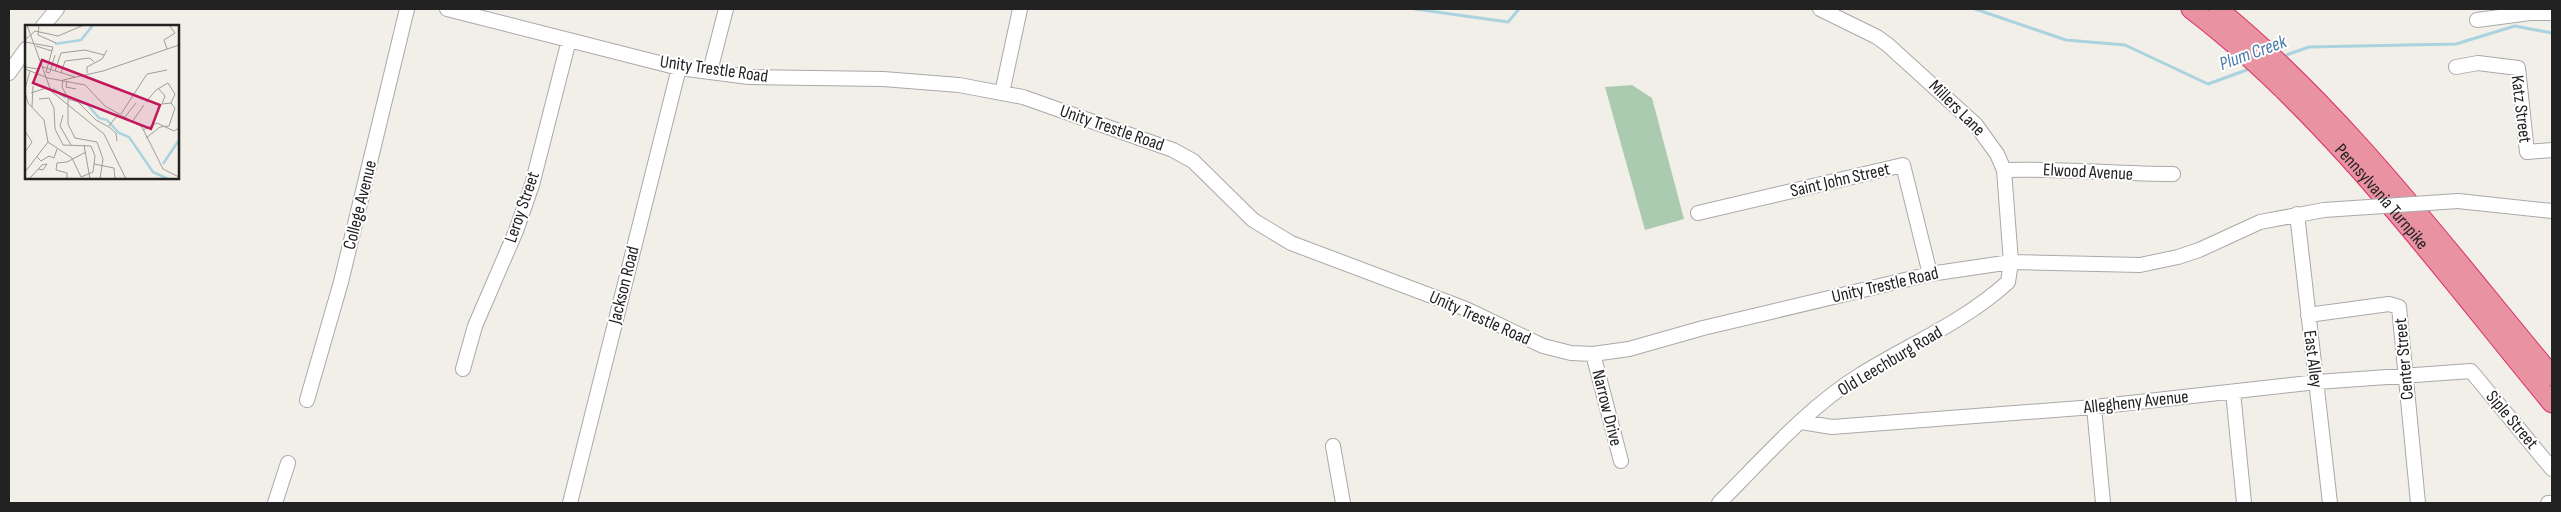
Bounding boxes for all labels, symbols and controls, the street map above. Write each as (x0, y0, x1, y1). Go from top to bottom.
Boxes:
inset map (25, 25, 179, 179)
water label: Plum Creek (2216, 30, 2291, 76)
street label: Unity Trestle Road (659, 51, 769, 87)
street label: Katz Street (2506, 74, 2536, 144)
street label: Millers Lane (1925, 76, 1989, 140)
street label: Unity Trestle Road (1057, 100, 1167, 156)
street label: Pennsylvania Turnpike (2331, 139, 2433, 253)
street label: College Avenue (339, 158, 381, 252)
street label: Saint John Street (1788, 158, 1892, 202)
street label: Elwood Avenue (2042, 159, 2134, 185)
street label: Leroy Street (500, 168, 544, 245)
street label: Jackson Road (604, 244, 644, 327)
street label: Unity Trestle Road (1830, 263, 1940, 307)
street label: Unity Trestle Road (1426, 286, 1534, 350)
street label: Center Street (2390, 317, 2418, 401)
street label: Old Leechburg Road (1834, 322, 1946, 400)
street label: East Alley (2299, 329, 2327, 389)
street label: Narrow Drive (1587, 368, 1627, 448)
street label: Allegheny Avenue (2081, 386, 2190, 418)
street label: Siple Street (2481, 386, 2543, 454)

